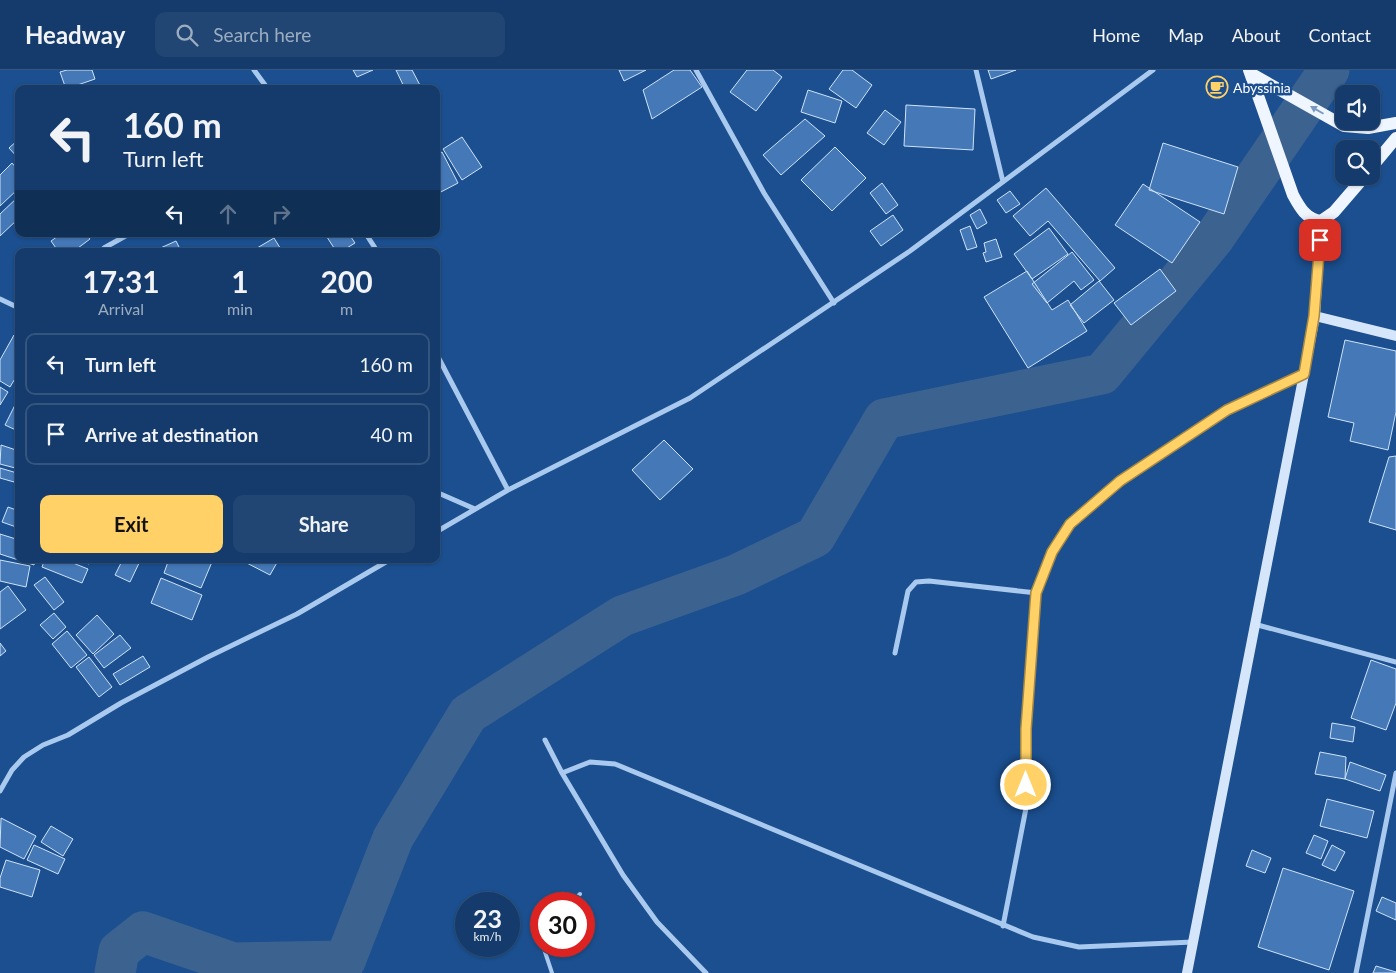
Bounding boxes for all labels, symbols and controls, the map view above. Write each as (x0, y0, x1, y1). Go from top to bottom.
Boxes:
search box (155, 12, 505, 57)
text: Headway (25, 20, 125, 49)
icon: search (173, 21, 201, 49)
text: Search here (213, 23, 311, 46)
text: Home (1092, 24, 1140, 46)
text: Map (1168, 24, 1204, 46)
text: About (1232, 24, 1281, 46)
text: Contact (1309, 24, 1371, 46)
cafe icon: Abyssinia (1205, 75, 1229, 99)
place label: Abyssinia (1233, 79, 1291, 96)
map controls (1335, 85, 1380, 185)
button: sound (1335, 85, 1380, 130)
text: 160 m (123, 103, 222, 145)
icon: left (40, 105, 105, 170)
one-way arrow (1310, 106, 1324, 115)
button: search (1335, 140, 1380, 185)
text: Turn left (123, 145, 204, 172)
icon: left (161, 200, 189, 228)
icon: ahead (214, 200, 242, 228)
icon: right (267, 200, 295, 228)
pin (1299, 219, 1341, 261)
icon: arrive (1306, 226, 1334, 254)
text: 17:31 (82, 263, 160, 299)
text: 1 (231, 263, 249, 299)
text: 200 (320, 263, 373, 299)
text: Arrival (98, 299, 144, 318)
text: min (227, 299, 253, 318)
text: m (340, 299, 353, 318)
icon: left (42, 350, 70, 378)
text: Turn left (85, 353, 156, 376)
text: 160 m (359, 353, 413, 376)
icon: arrive (42, 420, 70, 448)
text: Arrive at destination (85, 423, 258, 446)
text: 40 m (370, 423, 413, 446)
button: Exit (40, 495, 223, 553)
button: Share (233, 495, 415, 553)
position arrow (999, 758, 1051, 810)
speed limit sign: 30 (530, 892, 595, 957)
text: 23 (473, 903, 502, 933)
text: km/h (473, 929, 502, 944)

